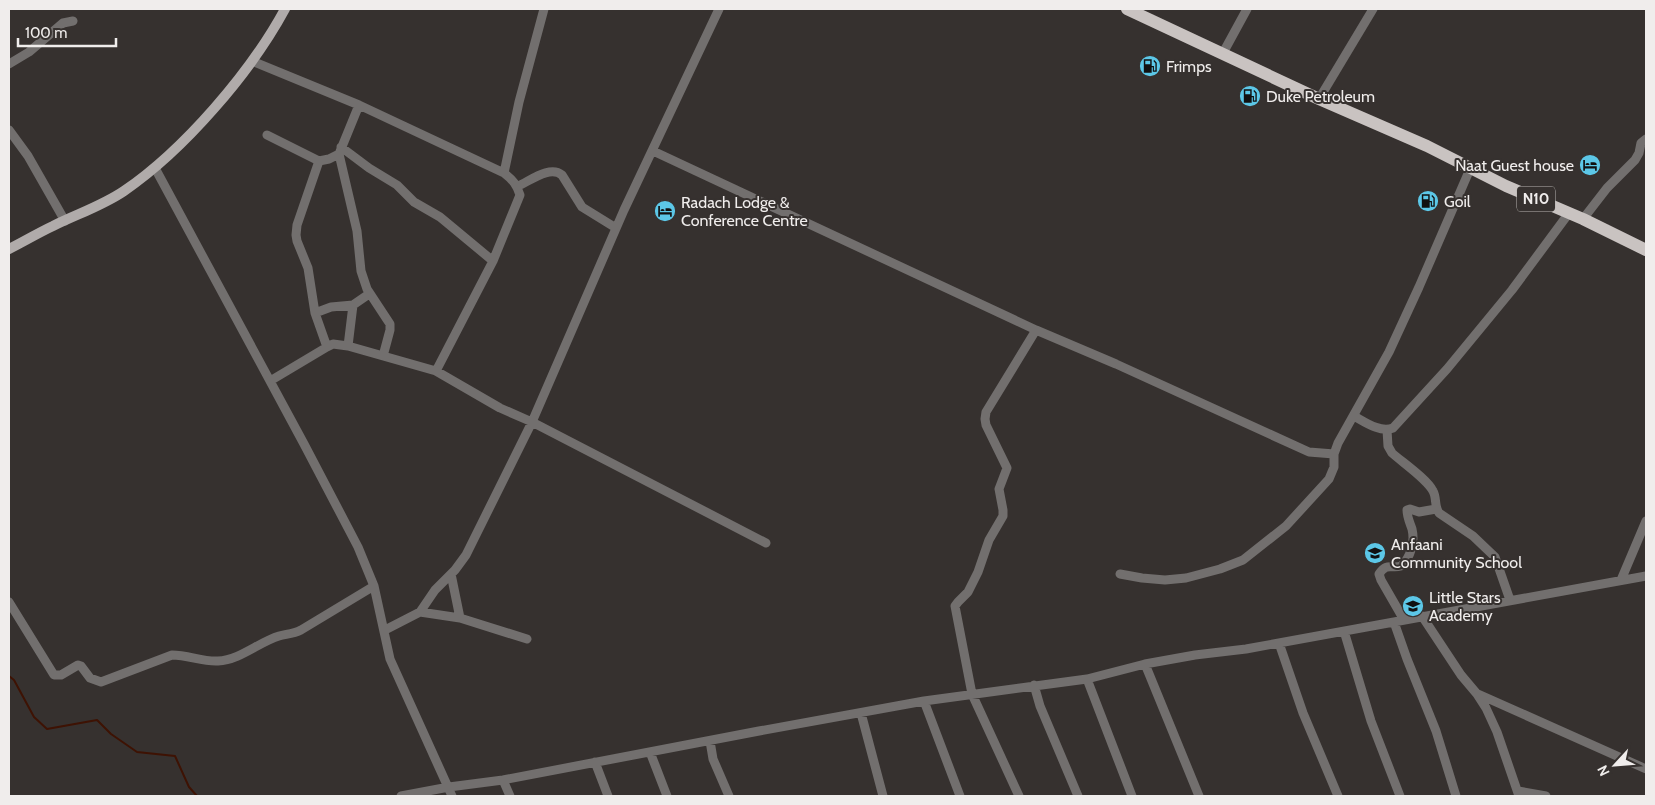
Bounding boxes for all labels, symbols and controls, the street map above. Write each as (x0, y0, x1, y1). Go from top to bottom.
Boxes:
scale bar (18, 15, 115, 47)
text: 100 m (25, 24, 67, 42)
fuel station icon: Frimps (1138, 54, 1162, 78)
place label: Frimps (1166, 57, 1212, 76)
fuel station icon: Duke Petroleum (1238, 84, 1262, 108)
place label: Duke Petroleum (1266, 87, 1375, 106)
hotel icon: Naat Guest house (1578, 153, 1602, 177)
place label: Naat Guest house (1455, 156, 1574, 175)
road number: N10 (1517, 186, 1555, 212)
fuel station icon: Goil (1416, 189, 1440, 213)
place label: Goil (1444, 192, 1471, 211)
place label: Radach Lodge & Conference Centre (681, 193, 808, 230)
hotel icon: Radach Lodge & Conference Centre (653, 199, 677, 223)
place label: Anfaani Community School (1391, 535, 1522, 572)
school or university icon: Anfaani Community School (1363, 541, 1387, 565)
place label: Little Stars Academy (1429, 588, 1501, 625)
school or university icon: Little Stars Academy (1401, 594, 1425, 618)
north arrow (1590, 740, 1640, 790)
text: N (1593, 762, 1614, 779)

